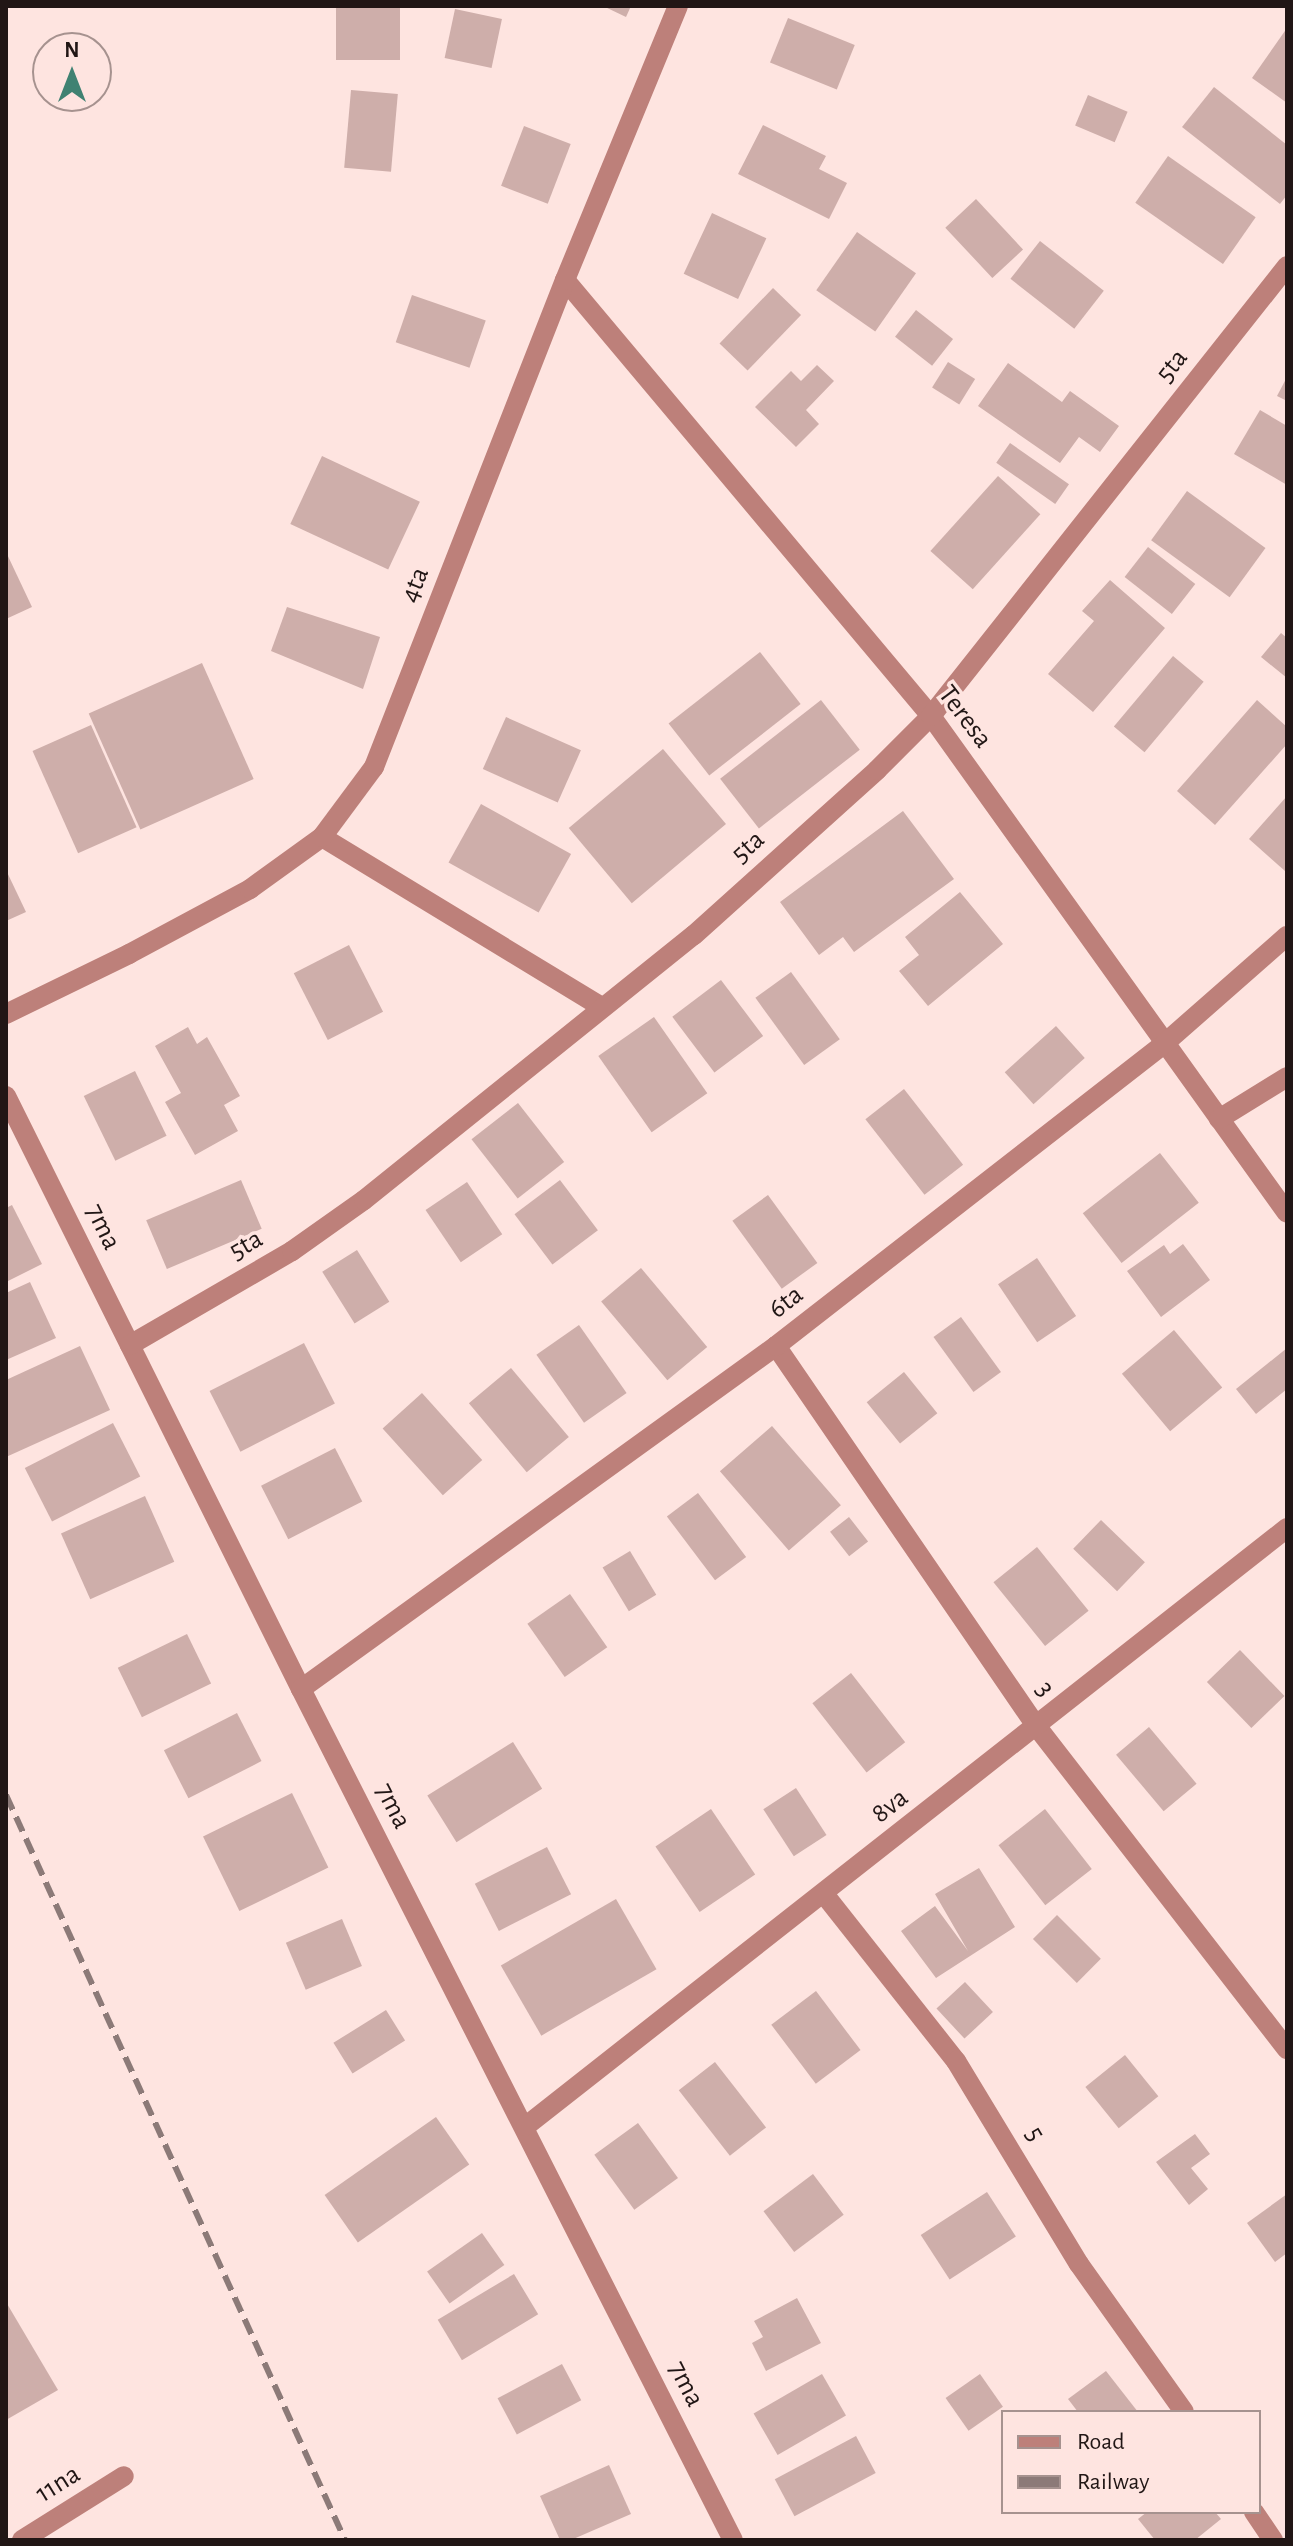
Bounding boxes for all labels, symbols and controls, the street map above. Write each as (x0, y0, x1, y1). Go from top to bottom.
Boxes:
north arrow (32, 32, 112, 112)
text: N (64, 39, 80, 61)
street label: 5ta (1148, 342, 1196, 390)
street label: 4ta (393, 562, 437, 608)
street label: Teresa (931, 679, 999, 755)
street label: 5ta (724, 823, 772, 871)
street label: 7ma (78, 1199, 128, 1255)
street label: 5ta (223, 1222, 269, 1268)
street label: 6ta (762, 1278, 810, 1326)
street label: 3 (1028, 1675, 1062, 1703)
street label: 7ma (367, 1777, 419, 1835)
street label: 8va (865, 1781, 915, 1831)
street label: 5 (1018, 2120, 1052, 2148)
street label: 7ma (660, 2355, 712, 2413)
legend (1001, 2410, 1261, 2514)
text: Road (1077, 2430, 1125, 2454)
street label: 11na (29, 2457, 87, 2511)
text: Railway (1077, 2470, 1149, 2494)

